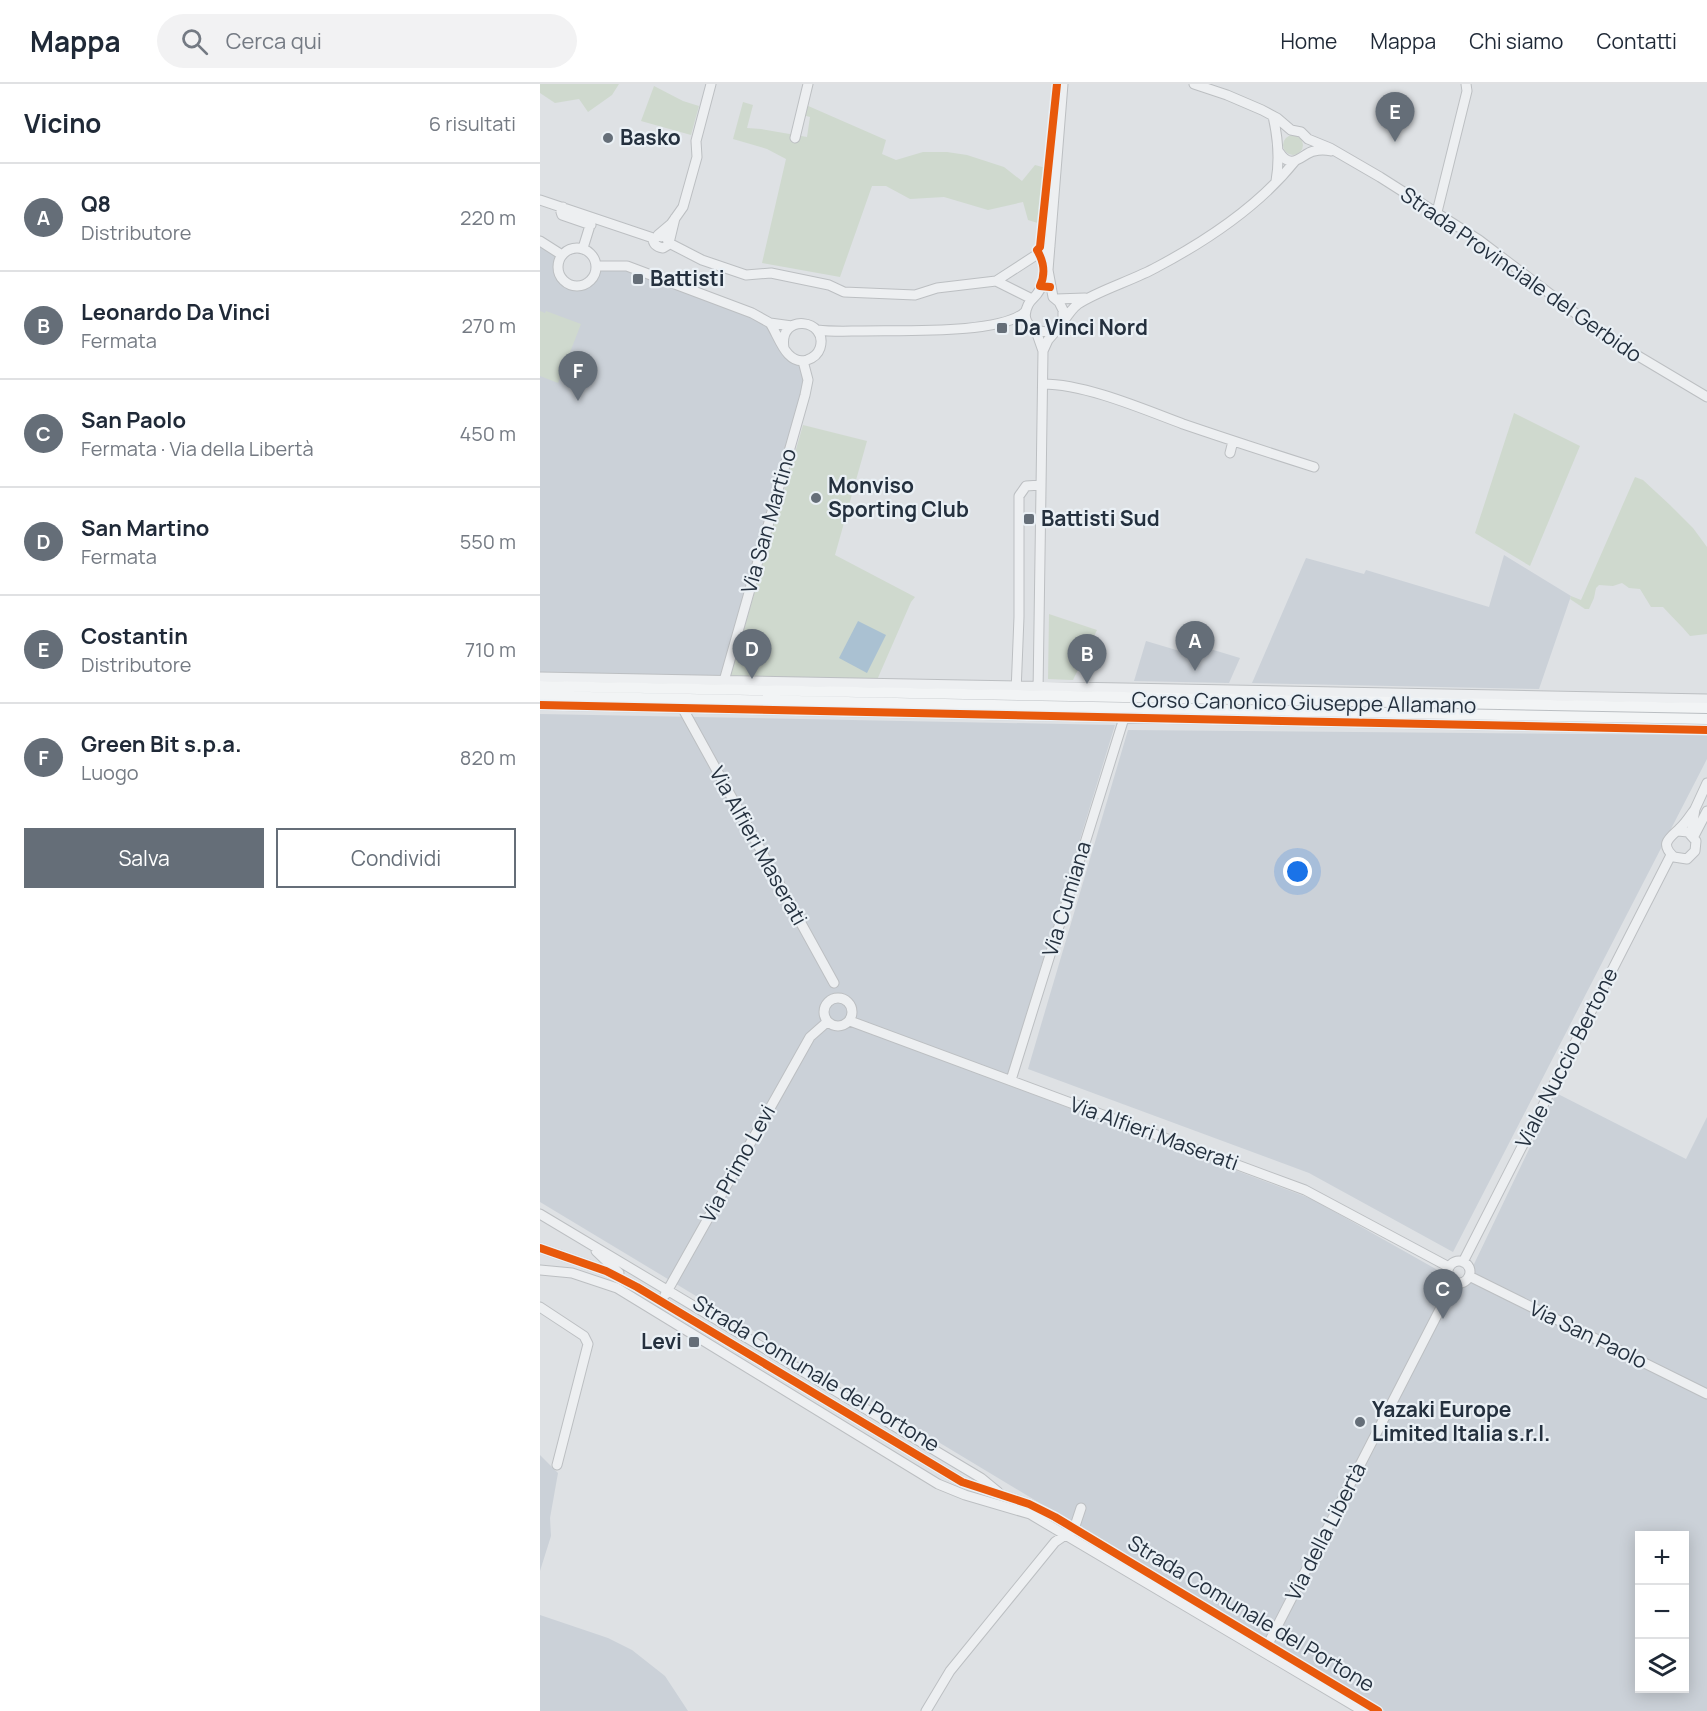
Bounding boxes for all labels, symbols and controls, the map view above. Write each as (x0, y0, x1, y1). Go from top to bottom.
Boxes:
search box (157, 14, 577, 68)
text: Mappa (30, 22, 121, 60)
icon: search (178, 25, 211, 58)
text: Cerca qui (226, 26, 322, 56)
text: Home (1280, 27, 1337, 55)
text: Mappa (1370, 27, 1436, 55)
text: Chi siamo (1469, 27, 1564, 55)
text: Contatti (1597, 27, 1677, 55)
pin: E (1376, 92, 1414, 142)
text: Vicino (24, 105, 101, 141)
text: 6 risultati (429, 110, 516, 137)
place label: Basko (620, 123, 681, 151)
marker: Basko (601, 131, 615, 145)
street label: Strada Provinciale del Gerbido (1395, 180, 1648, 368)
text: Q8 (81, 189, 111, 219)
text: A (37, 204, 50, 231)
text: 220 m (460, 204, 516, 231)
text: Distributore (81, 219, 191, 246)
place label: Battisti (650, 264, 725, 292)
marker: Battisti (631, 272, 645, 286)
text: Leonardo Da Vinci (81, 297, 271, 327)
text: B (37, 312, 50, 339)
text: 270 m (461, 312, 516, 339)
place label: Da Vinci Nord (1014, 313, 1148, 341)
marker: Da Vinci Nord (995, 321, 1009, 335)
text: Fermata (81, 327, 157, 354)
pin: F (558, 352, 597, 401)
text: San Paolo (81, 405, 186, 435)
text: C (36, 420, 51, 447)
text: 450 m (460, 420, 516, 447)
text: Fermata · Via della Libertà (81, 435, 314, 462)
street label: Via San Martino (734, 445, 802, 596)
place label: Monviso Sporting Club (828, 471, 969, 523)
marker: Monviso Sporting Club (809, 491, 823, 505)
place label: Battisti Sud (1041, 504, 1160, 532)
marker: Battisti Sud (1022, 512, 1036, 526)
text: San Martino (81, 513, 209, 543)
text: D (36, 528, 51, 555)
text: 550 m (460, 528, 516, 555)
text: Fermata (81, 543, 157, 570)
text: Costantin (81, 621, 188, 651)
pin: A (1176, 622, 1214, 671)
pin: D (732, 630, 772, 679)
pin: B (1068, 634, 1106, 684)
text: E (38, 636, 49, 663)
text: 710 m (465, 636, 516, 663)
text: Distributore (81, 651, 191, 678)
street label: Corso Canonico Giuseppe Allamano (1131, 685, 1477, 719)
text: Green Bit s.p.a. (81, 729, 242, 759)
text: F (38, 744, 49, 771)
text: 820 m (460, 744, 516, 771)
text: Luogo (81, 759, 139, 786)
street label: Via Alfieri Maserati (704, 761, 814, 930)
button: Salva (24, 828, 264, 888)
button: Condividi (276, 828, 516, 888)
street label: Via Cumiana (1035, 838, 1097, 960)
your location (1283, 857, 1312, 886)
street label: Viale Nuccio Bertone (1508, 963, 1624, 1153)
street label: Via Alfieri Maserati (1066, 1090, 1243, 1177)
street label: Via Primo Levi (693, 1100, 781, 1227)
pin: C (1424, 1270, 1462, 1319)
street label: Strada Comunale del Portone (688, 1288, 945, 1458)
street label: Via San Paolo (1525, 1293, 1652, 1375)
place label: Levi (641, 1327, 682, 1355)
marker: Levi (687, 1335, 701, 1349)
place label: Yazaki Europe Limited Italia s.r.l. (1372, 1395, 1550, 1447)
marker: Yazaki Europe Limited Italia s.r.l. (1353, 1415, 1367, 1429)
street label: Via della Libertà (1278, 1458, 1372, 1605)
street label: Strada Comunale del Portone (1123, 1528, 1380, 1698)
map controls (1635, 1531, 1689, 1693)
button: + (1635, 1531, 1689, 1585)
button: − (1635, 1585, 1689, 1639)
button: layers (1635, 1639, 1689, 1693)

